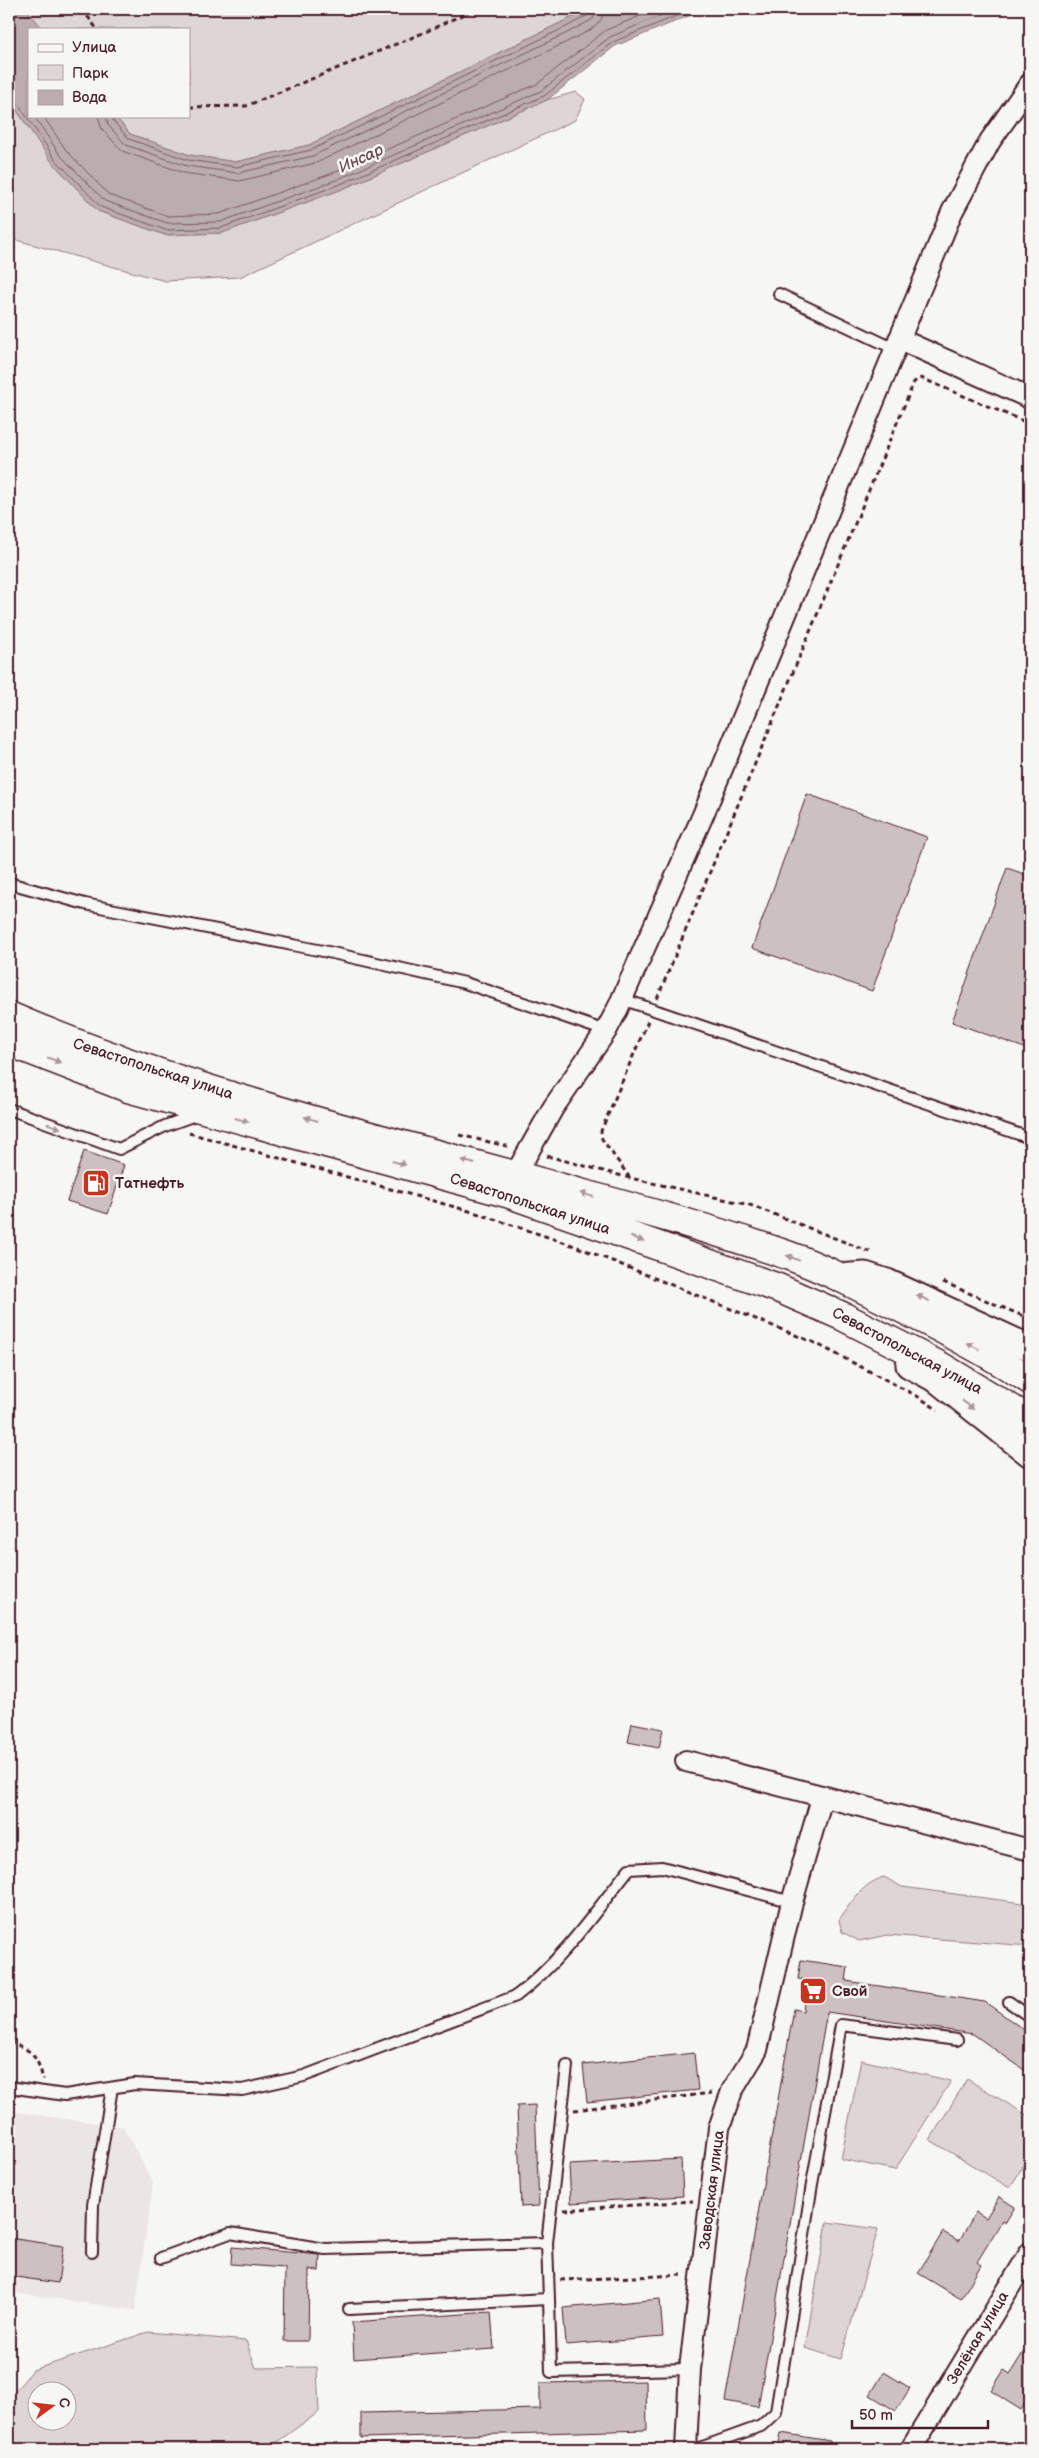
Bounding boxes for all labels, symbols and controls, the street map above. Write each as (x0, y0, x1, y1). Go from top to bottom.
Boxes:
legend (28, 28, 190, 118)
text: Улица (72, 38, 117, 57)
text: Парк (72, 64, 109, 83)
text: Вода (72, 88, 107, 107)
water label: Инсар (336, 140, 386, 178)
street label: Севастопольская улица (71, 1034, 236, 1104)
one-way arrow (47, 1056, 61, 1064)
one-way arrow (304, 1114, 319, 1122)
one-way arrow (235, 1116, 250, 1124)
one-way arrow (47, 1122, 62, 1130)
one-way arrow (460, 1158, 475, 1166)
one-way arrow (391, 1160, 406, 1168)
fuel station icon: Татнефть (81, 1168, 111, 1198)
street label: Севастопольская улица (448, 1169, 613, 1239)
place label: Татнефть (115, 1174, 184, 1193)
one-way arrow (580, 1191, 595, 1199)
one-way arrow (629, 1236, 644, 1243)
one-way arrow (786, 1253, 800, 1261)
one-way arrow (916, 1293, 930, 1301)
street label: Севастопольская улица (829, 1303, 985, 1399)
one-way arrow (967, 1341, 980, 1350)
one-way arrow (962, 1399, 975, 1410)
supermarket icon: Свой (798, 1976, 828, 2006)
place label: Свой (832, 1982, 867, 2001)
street label: Заводская улица (695, 2129, 729, 2251)
street label: Зелёная улица (943, 2288, 1013, 2388)
north arrow (28, 2380, 78, 2430)
text: С (55, 2396, 74, 2410)
scale bar (852, 2398, 988, 2430)
text: 50 m (859, 2406, 893, 2425)

